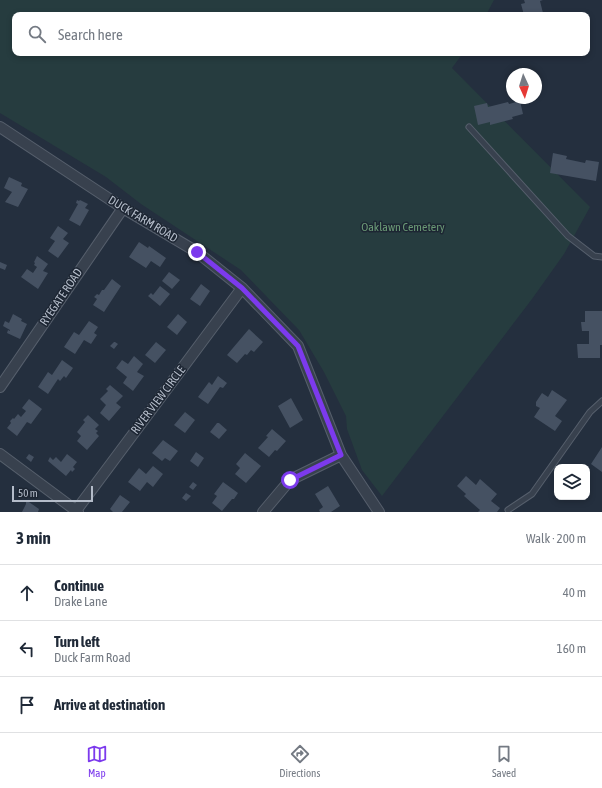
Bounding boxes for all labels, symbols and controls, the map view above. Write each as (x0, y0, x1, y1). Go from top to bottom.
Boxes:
search box (12, 12, 590, 56)
icon: search (26, 23, 48, 45)
text: Search here (58, 26, 123, 43)
north arrow (506, 68, 542, 104)
street label: DUCK FARM ROAD (106, 193, 180, 245)
park label: Oaklawn Cemetery (361, 220, 445, 234)
route end (188, 243, 206, 261)
street label: RYEGATE ROAD (37, 266, 85, 328)
street label: RIVER VIEW CIRCLE (128, 363, 188, 437)
map controls (554, 464, 590, 500)
button: layers (554, 464, 590, 500)
route start (281, 471, 299, 489)
scale bar (12, 484, 93, 503)
text: 50 m (18, 487, 38, 499)
text: 3 min (16, 528, 51, 548)
text: Walk · 200 m (526, 531, 586, 546)
text: Continue (54, 577, 104, 594)
icon: ahead (16, 582, 38, 604)
text: 40 m (563, 585, 586, 600)
text: Drake Lane (54, 594, 107, 609)
text: Turn left (54, 633, 100, 650)
icon: left (16, 638, 38, 660)
text: 160 m (557, 641, 586, 656)
text: Duck Farm Road (54, 650, 131, 665)
icon: arrive (16, 694, 38, 716)
text: Arrive at destination (54, 696, 165, 713)
tab: Map (86, 743, 108, 779)
tab: Directions (279, 743, 320, 779)
tab: Saved (492, 743, 516, 779)

